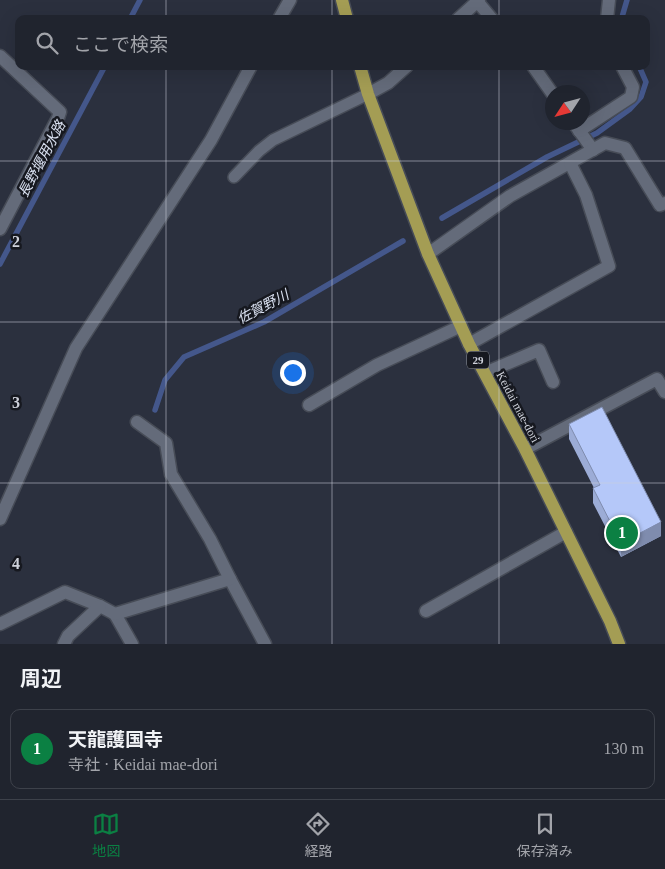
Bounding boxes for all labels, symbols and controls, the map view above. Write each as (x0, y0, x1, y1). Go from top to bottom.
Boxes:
search box (15, 15, 650, 70)
icon: search (33, 29, 61, 57)
text: ここで検索 (73, 34, 168, 55)
north arrow (545, 85, 590, 130)
water label: 長野堰用水路 (16, 118, 69, 200)
text: 2 (12, 233, 20, 250)
water label: 佐賀野川 (235, 286, 293, 327)
road number: 29 (467, 352, 489, 368)
your location (280, 360, 306, 386)
street label: Keidai mae-dori (493, 369, 543, 445)
text: 3 (12, 394, 20, 411)
pin: 1 (606, 514, 638, 552)
text: 4 (12, 555, 20, 572)
text: 周辺 (20, 667, 62, 691)
text: 天龍護国寺 (68, 729, 163, 750)
text: 1 (33, 740, 41, 757)
text: 130 m (604, 740, 644, 757)
text: 寺社 · Keidai mae-dori (68, 756, 218, 773)
tab: 地図 (92, 810, 120, 860)
tab: 経路 (304, 810, 332, 860)
tab: 保存済み (517, 810, 573, 860)

